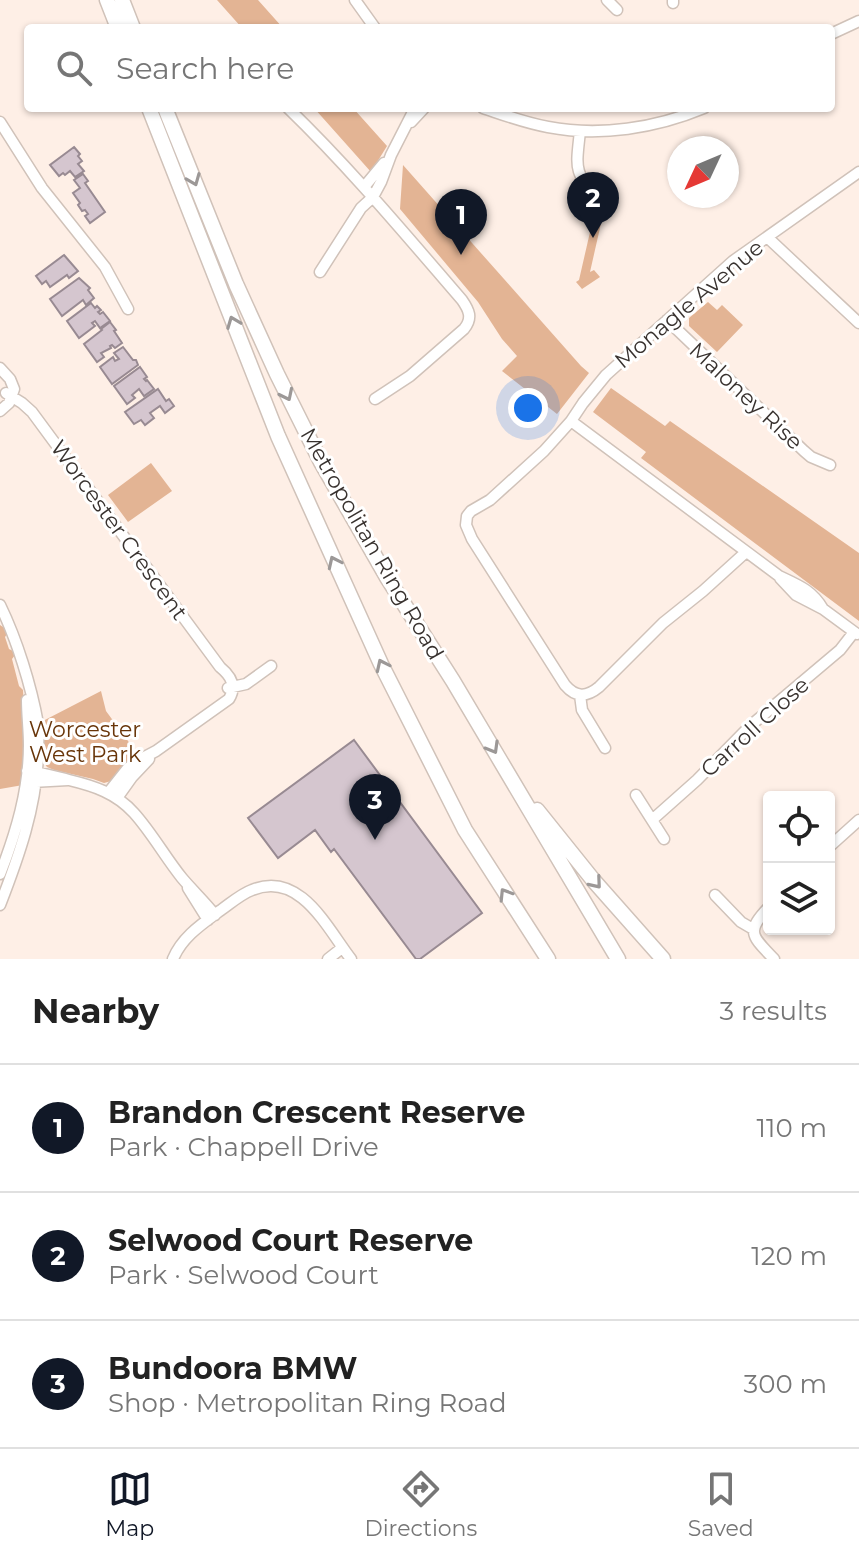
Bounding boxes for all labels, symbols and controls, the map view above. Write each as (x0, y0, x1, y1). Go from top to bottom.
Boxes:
search box (24, 24, 835, 112)
icon: search (52, 46, 96, 90)
text: Search here (116, 50, 294, 87)
north arrow (667, 136, 739, 208)
one-way arrow (184, 172, 201, 186)
pin: 2 (567, 172, 619, 238)
pin: 1 (435, 189, 487, 255)
street label: Monagle Avenue (609, 234, 769, 374)
one-way arrow (227, 316, 243, 330)
street label: Maloney Rise (684, 337, 808, 455)
one-way arrow (277, 387, 293, 401)
your location (508, 388, 548, 428)
street label: Metropolitan Ring Road (295, 423, 449, 665)
street label: Worcester Crescent (45, 435, 193, 625)
one-way arrow (328, 556, 344, 570)
one-way arrow (376, 659, 392, 674)
street label: Carroll Close (695, 671, 815, 783)
park label: Worcester West Park (29, 716, 142, 768)
one-way arrow (483, 740, 499, 754)
pin: 3 (349, 774, 401, 840)
map controls (763, 791, 835, 935)
button: locate (763, 791, 835, 863)
button: layers (763, 863, 835, 935)
one-way arrow (586, 873, 600, 888)
one-way arrow (500, 888, 515, 903)
text: Nearby (32, 990, 159, 1032)
text: 3 results (720, 995, 827, 1027)
text: Brandon Crescent Reserve (108, 1094, 525, 1131)
text: 1 (53, 1112, 63, 1144)
text: 110 m (757, 1112, 827, 1144)
text: Park · Chappell Drive (108, 1131, 379, 1163)
text: Selwood Court Reserve (108, 1222, 473, 1259)
text: 2 (50, 1240, 66, 1272)
text: 120 m (751, 1240, 827, 1272)
text: Park · Selwood Court (108, 1259, 379, 1291)
text: Bundoora BMW (108, 1350, 357, 1387)
text: 3 (50, 1368, 66, 1400)
text: 300 m (744, 1368, 827, 1400)
text: Shop · Metropolitan Ring Road (108, 1387, 507, 1419)
tab: Map (105, 1467, 154, 1542)
tab: Directions (365, 1467, 477, 1542)
tab: Saved (688, 1467, 754, 1542)

